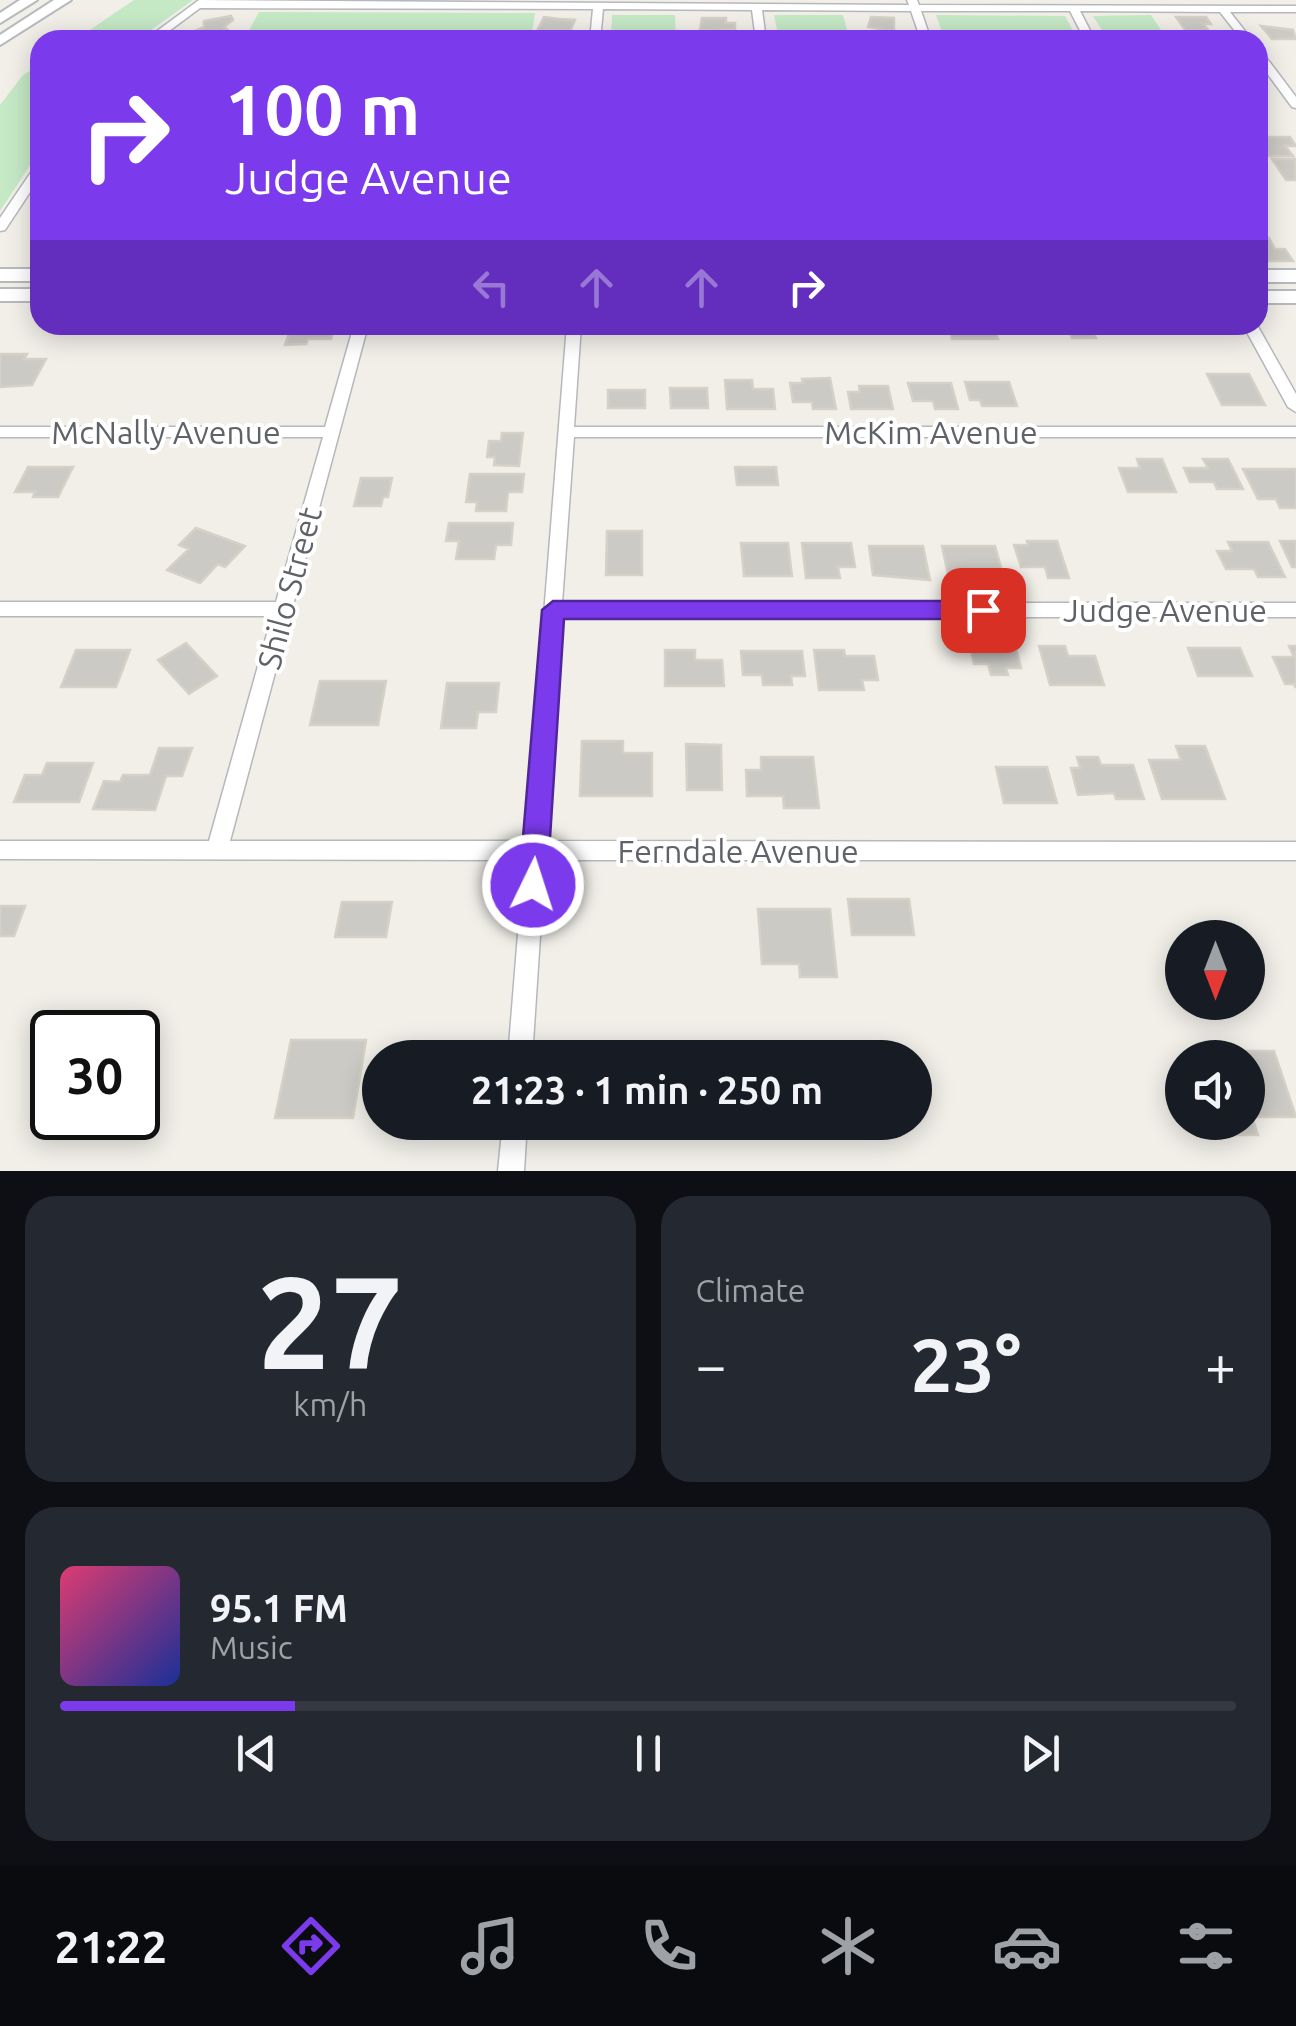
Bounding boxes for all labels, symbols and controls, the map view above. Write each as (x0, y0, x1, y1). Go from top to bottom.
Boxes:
icon: right (60, 70, 190, 200)
text: 100 m (225, 70, 420, 148)
text: Judge Avenue (225, 152, 512, 203)
icon: left (464, 260, 519, 315)
icon: ahead (569, 260, 624, 315)
icon: ahead (674, 260, 729, 315)
icon: right (779, 260, 834, 315)
street label: McNally Avenue (51, 414, 281, 450)
street label: McKim Avenue (824, 414, 1038, 450)
street label: Shilo Street (250, 502, 328, 673)
pin (941, 568, 1026, 653)
icon: arrive (956, 583, 1011, 638)
street label: Judge Avenue (1063, 592, 1267, 628)
position arrow (481, 833, 585, 937)
street label: Ferndale Avenue (617, 833, 859, 869)
north arrow (1165, 920, 1265, 1020)
map controls (1165, 920, 1265, 1140)
speed limit sign: 30 (30, 1010, 160, 1140)
button: sound (1165, 1040, 1265, 1140)
text: 21:23 · 1 min · 250 m (471, 1069, 823, 1111)
text: 27 (257, 1248, 404, 1394)
text: Climate (696, 1272, 806, 1308)
text: 23° (910, 1322, 1021, 1406)
text: − (696, 1334, 727, 1395)
text: + (1205, 1334, 1236, 1395)
text: km/h (293, 1386, 367, 1422)
text: 95.1 FM (210, 1587, 348, 1629)
text: Music (210, 1629, 293, 1665)
icon: previous (229, 1726, 284, 1781)
icon: pause (621, 1726, 676, 1781)
icon: next (1013, 1726, 1068, 1781)
icon: directions (276, 1911, 346, 1981)
icon: music (455, 1911, 525, 1981)
icon: phone (634, 1911, 704, 1981)
icon: climate (813, 1911, 883, 1981)
icon: car (992, 1911, 1062, 1981)
icon: filters (1171, 1911, 1241, 1981)
text: 21:22 (55, 1921, 167, 1972)

